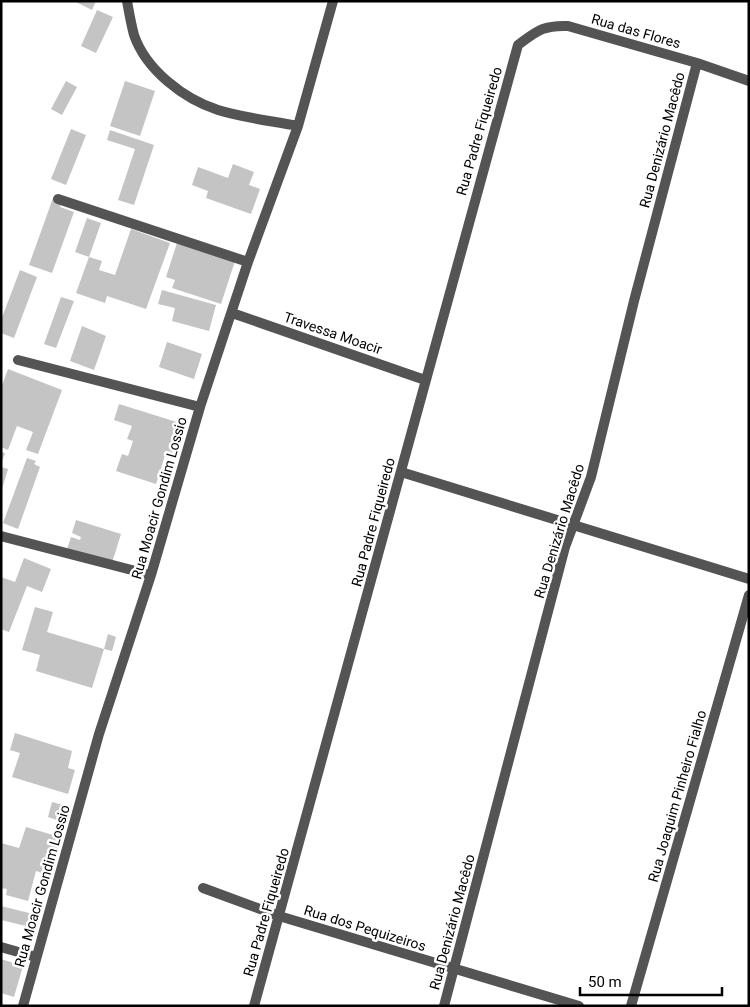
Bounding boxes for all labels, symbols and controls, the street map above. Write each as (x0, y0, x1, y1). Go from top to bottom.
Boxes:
street label: Rua das Flores (590, 11, 682, 51)
street label: Rua Padre Fiqueiredo (453, 65, 505, 197)
street label: Rua Denizário Macêdo (636, 70, 688, 210)
street label: Travessa Moacir (282, 309, 384, 357)
street label: Rua Moacir Gondim Lossio (128, 415, 190, 581)
street label: Rua Padre Fiqueiredo (348, 456, 398, 588)
street label: Rua Denizário Macêdo (531, 462, 587, 600)
street label: Rua Joaquim Pinheiro Fialho (645, 708, 709, 884)
street label: Rua Moacir Gondim Lossio (11, 803, 73, 969)
street label: Rua Padre Fiqueiredo (240, 846, 292, 978)
street label: Rua Denizário Macêdo (426, 852, 478, 992)
street label: Rua dos Pequizeiros (302, 902, 428, 954)
scale bar (580, 964, 722, 996)
text: 50 m (588, 973, 622, 991)

